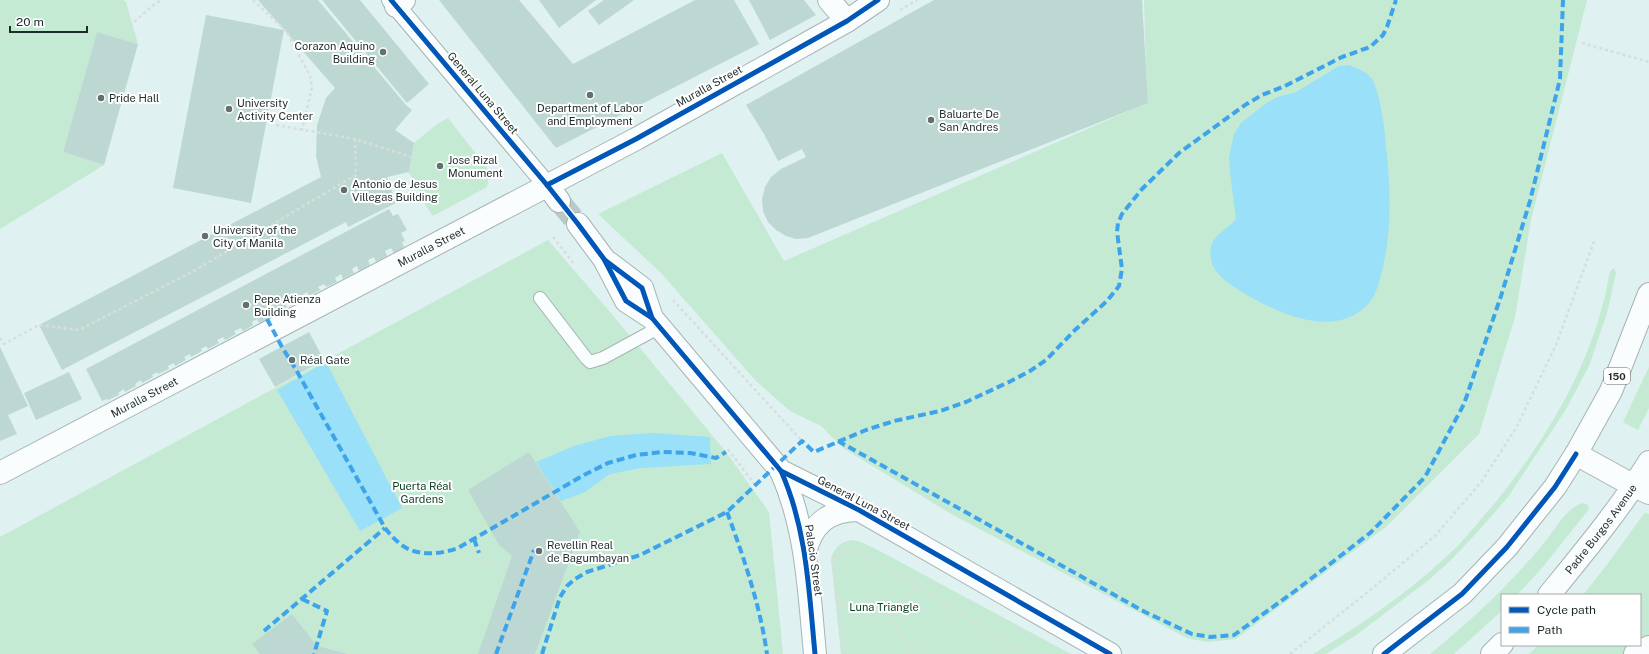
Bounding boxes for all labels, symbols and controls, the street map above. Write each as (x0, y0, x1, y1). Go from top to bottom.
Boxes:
scale bar (10, 8, 87, 34)
text: 20 m (16, 15, 44, 29)
place label: Corazon Aquino Building (295, 40, 375, 65)
marker: Corazon Aquino Building (378, 47, 388, 57)
street label: General Luna Street (445, 50, 521, 136)
street label: Muralla Street (674, 63, 744, 109)
marker: Department of Labor and Employment (585, 90, 595, 100)
place label: Pride Hall (109, 92, 159, 104)
marker: Pride Hall (96, 93, 106, 103)
place label: University Activity Center (237, 97, 313, 122)
place label: Department of Labor and Employment (537, 102, 643, 127)
marker: University Activity Center (224, 104, 234, 114)
place label: Baluarte De San Andres (939, 108, 999, 133)
marker: Baluarte De San Andres (926, 115, 936, 125)
place label: Jose Rizal Monument (448, 154, 503, 179)
marker: Jose Rizal Monument (435, 161, 445, 171)
place label: Antonio de Jesus Villegas Building (352, 178, 438, 203)
marker: Antonio de Jesus Villegas Building (339, 185, 349, 195)
place label: University of the City of Manila (213, 224, 297, 249)
street label: Muralla Street (396, 224, 467, 269)
marker: University of the City of Manila (200, 231, 210, 241)
place label: Pepe Atienza Building (254, 293, 321, 318)
marker: Pepe Atienza Building (241, 300, 251, 310)
place label: Réal Gate (300, 354, 350, 366)
marker: Réal Gate (287, 355, 297, 365)
road number: 150 (1604, 368, 1630, 384)
street label: Muralla Street (109, 375, 180, 420)
street label: General Luna Street (816, 473, 912, 533)
park label: Puerta Réal Gardens (392, 480, 452, 505)
street label: Padre Burgos Avenue (1563, 482, 1639, 576)
street label: Palacio Street (803, 524, 825, 596)
place label: Revellin Real de Bagumbayan (547, 539, 629, 564)
marker: Revellin Real de Bagumbayan (534, 546, 544, 556)
legend (1501, 594, 1641, 646)
park label: Luna Triangle (849, 601, 919, 613)
text: Cycle path (1537, 603, 1596, 617)
text: Path (1537, 623, 1563, 637)

